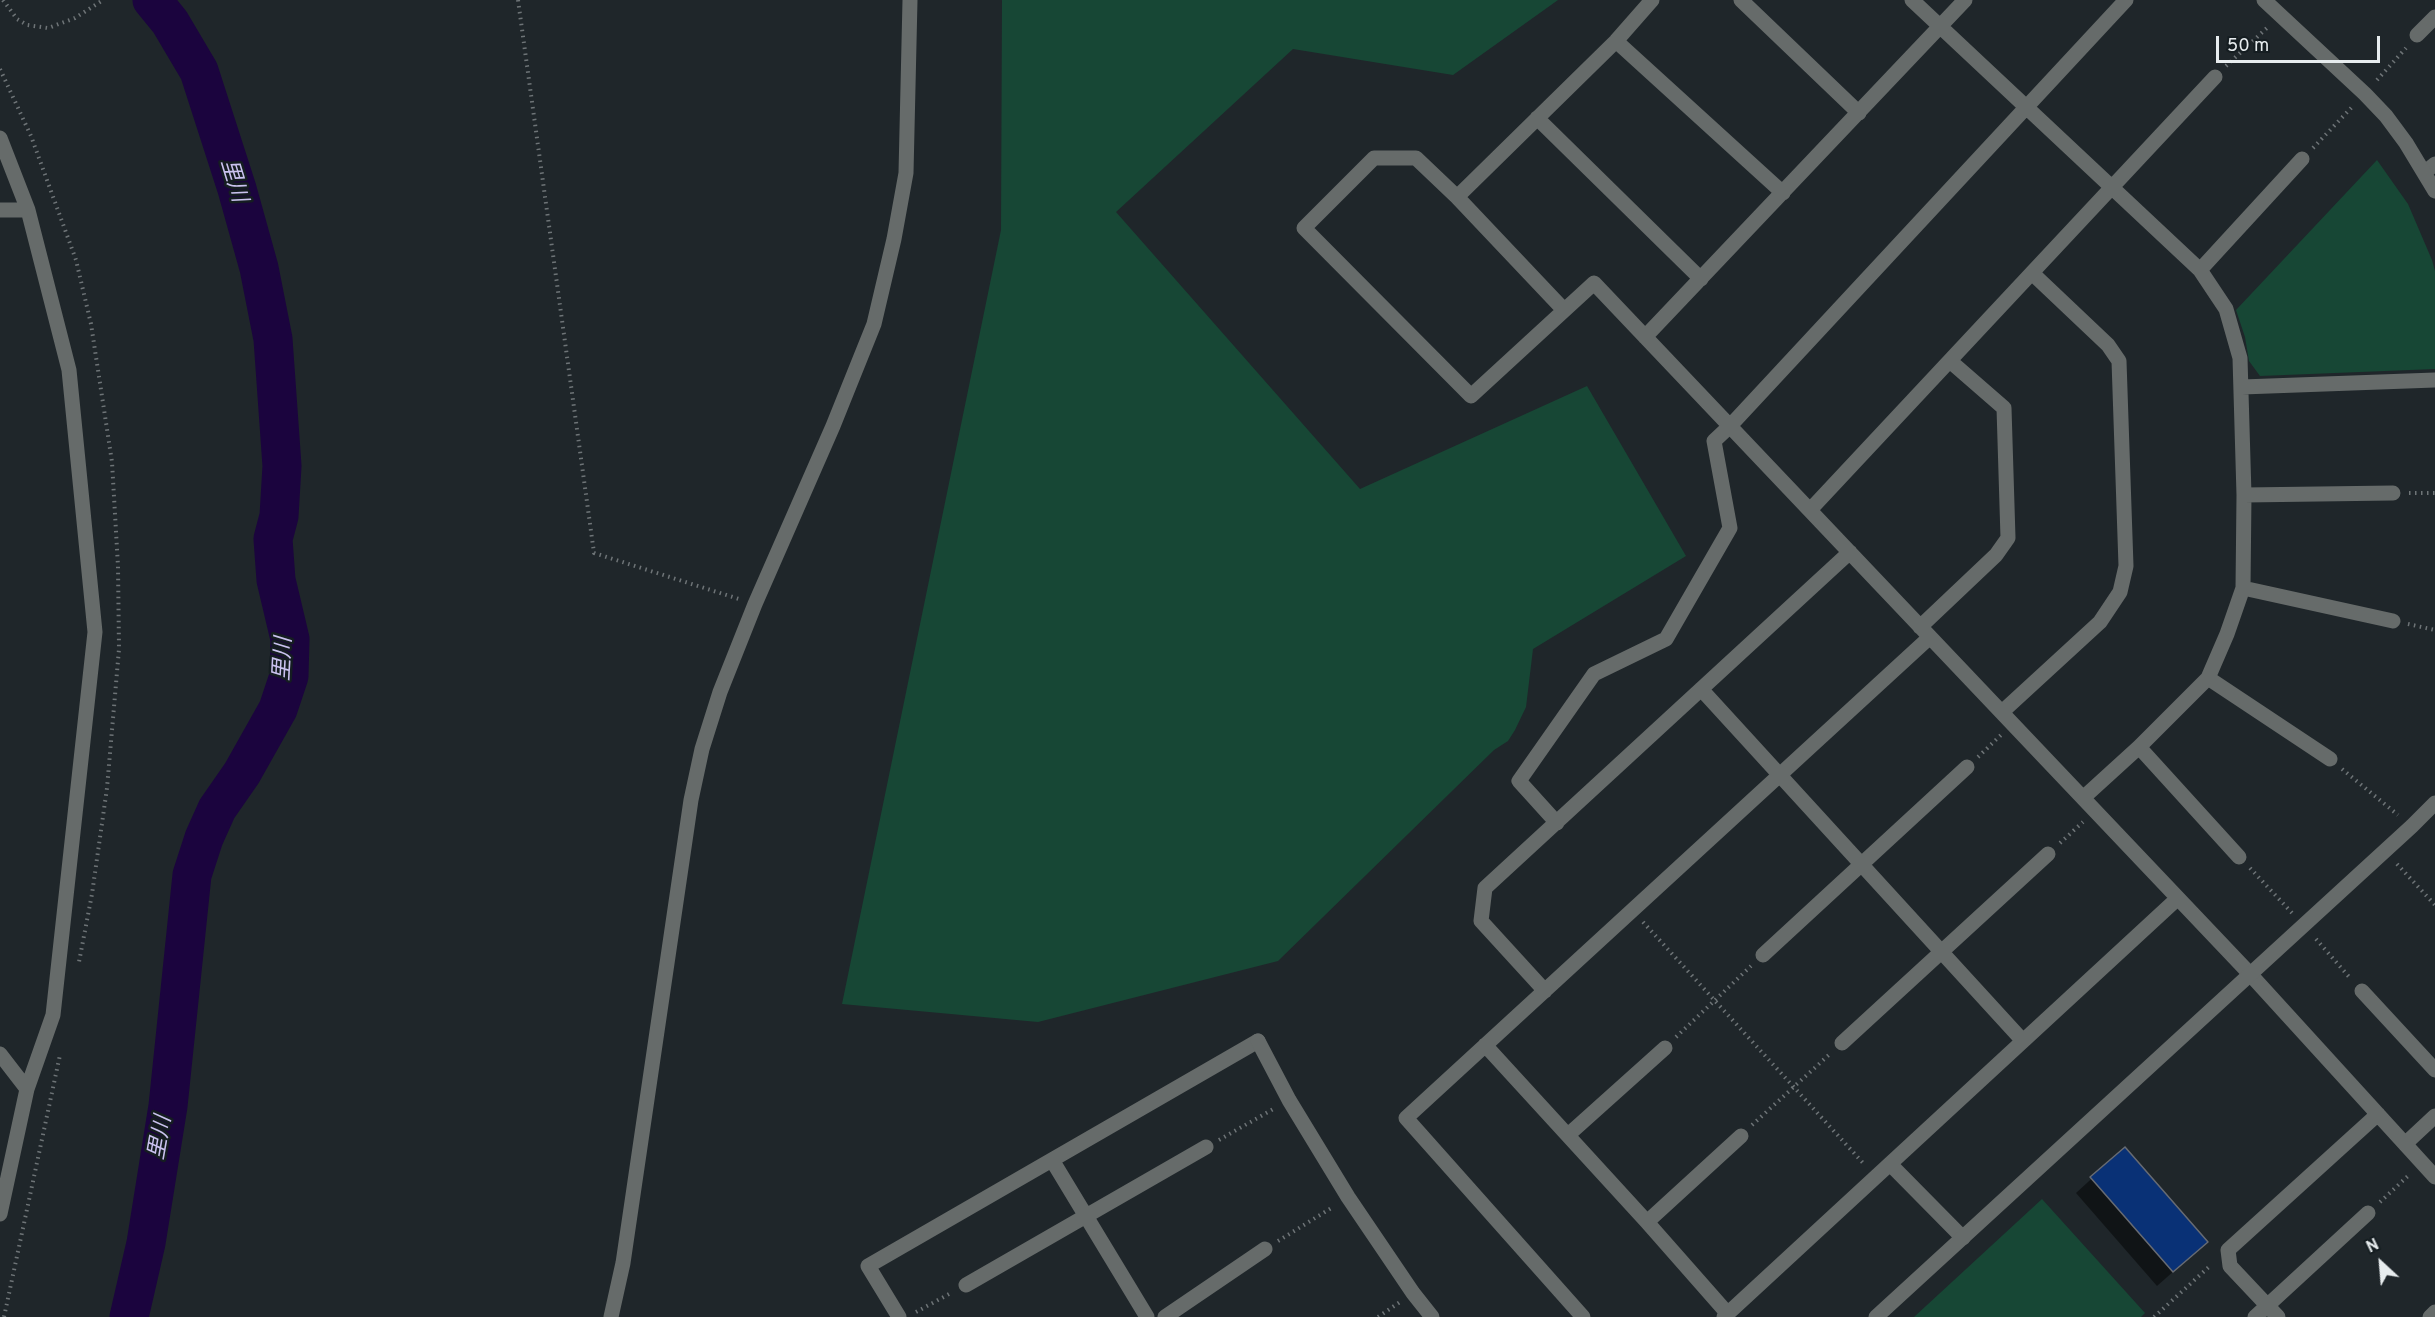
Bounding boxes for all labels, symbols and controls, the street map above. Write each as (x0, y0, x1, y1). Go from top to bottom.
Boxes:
scale bar (2219, 24, 2382, 62)
text: 50 m (2227, 35, 2269, 58)
water label: 里川 (213, 156, 251, 206)
water label: 里川 (271, 636, 299, 682)
water label: 里川 (145, 1114, 179, 1162)
north arrow (2351, 1233, 2411, 1293)
text: N (2364, 1235, 2383, 1258)

